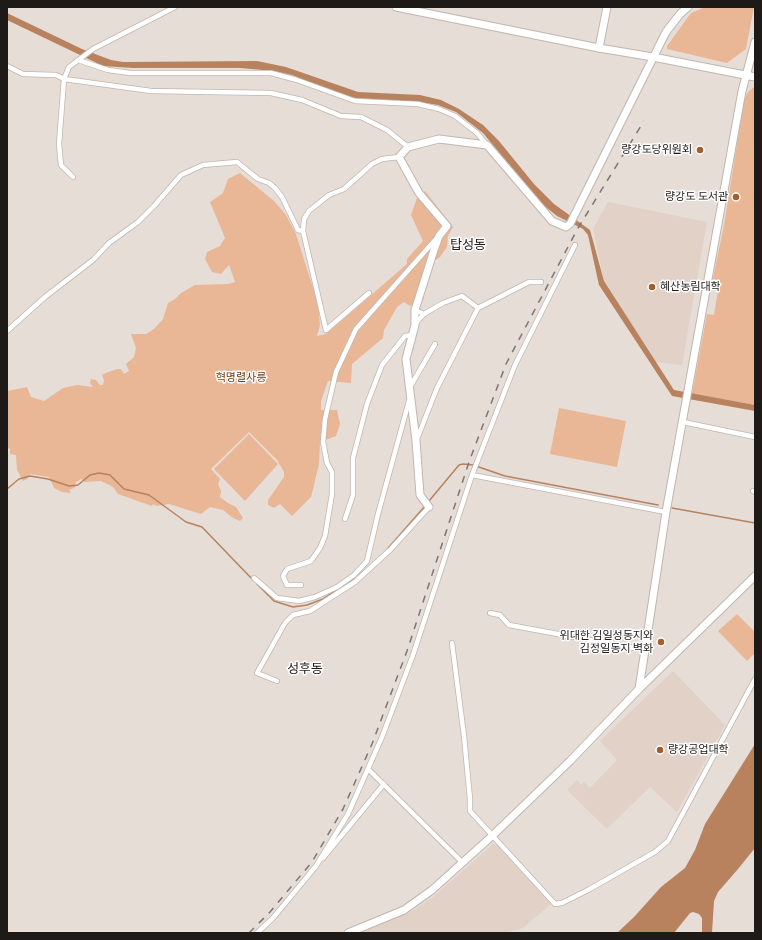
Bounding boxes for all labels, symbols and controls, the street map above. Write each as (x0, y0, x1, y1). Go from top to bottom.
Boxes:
place label: 량강도당위원회 (621, 143, 692, 157)
marker: 량강도당위원회 (695, 145, 705, 155)
place label: 량강도 도서관 (665, 190, 728, 204)
marker: 량강도 도서관 (731, 192, 741, 202)
district label: 탑성동 (450, 237, 486, 253)
place label: 혜산농림대학 (660, 280, 721, 294)
marker: 혜산농림대학 (647, 282, 657, 292)
park label: 혁명렬사릉 (216, 371, 266, 385)
place label: 위대한 김일성동지와 김정일동지 벽화 (560, 629, 653, 655)
marker: 위대한 김일성동지와 김정일동지 벽화 (656, 637, 666, 647)
district label: 성후동 (287, 661, 323, 677)
place label: 량강공업대학 (668, 743, 729, 757)
marker: 량강공업대학 (655, 745, 665, 755)

